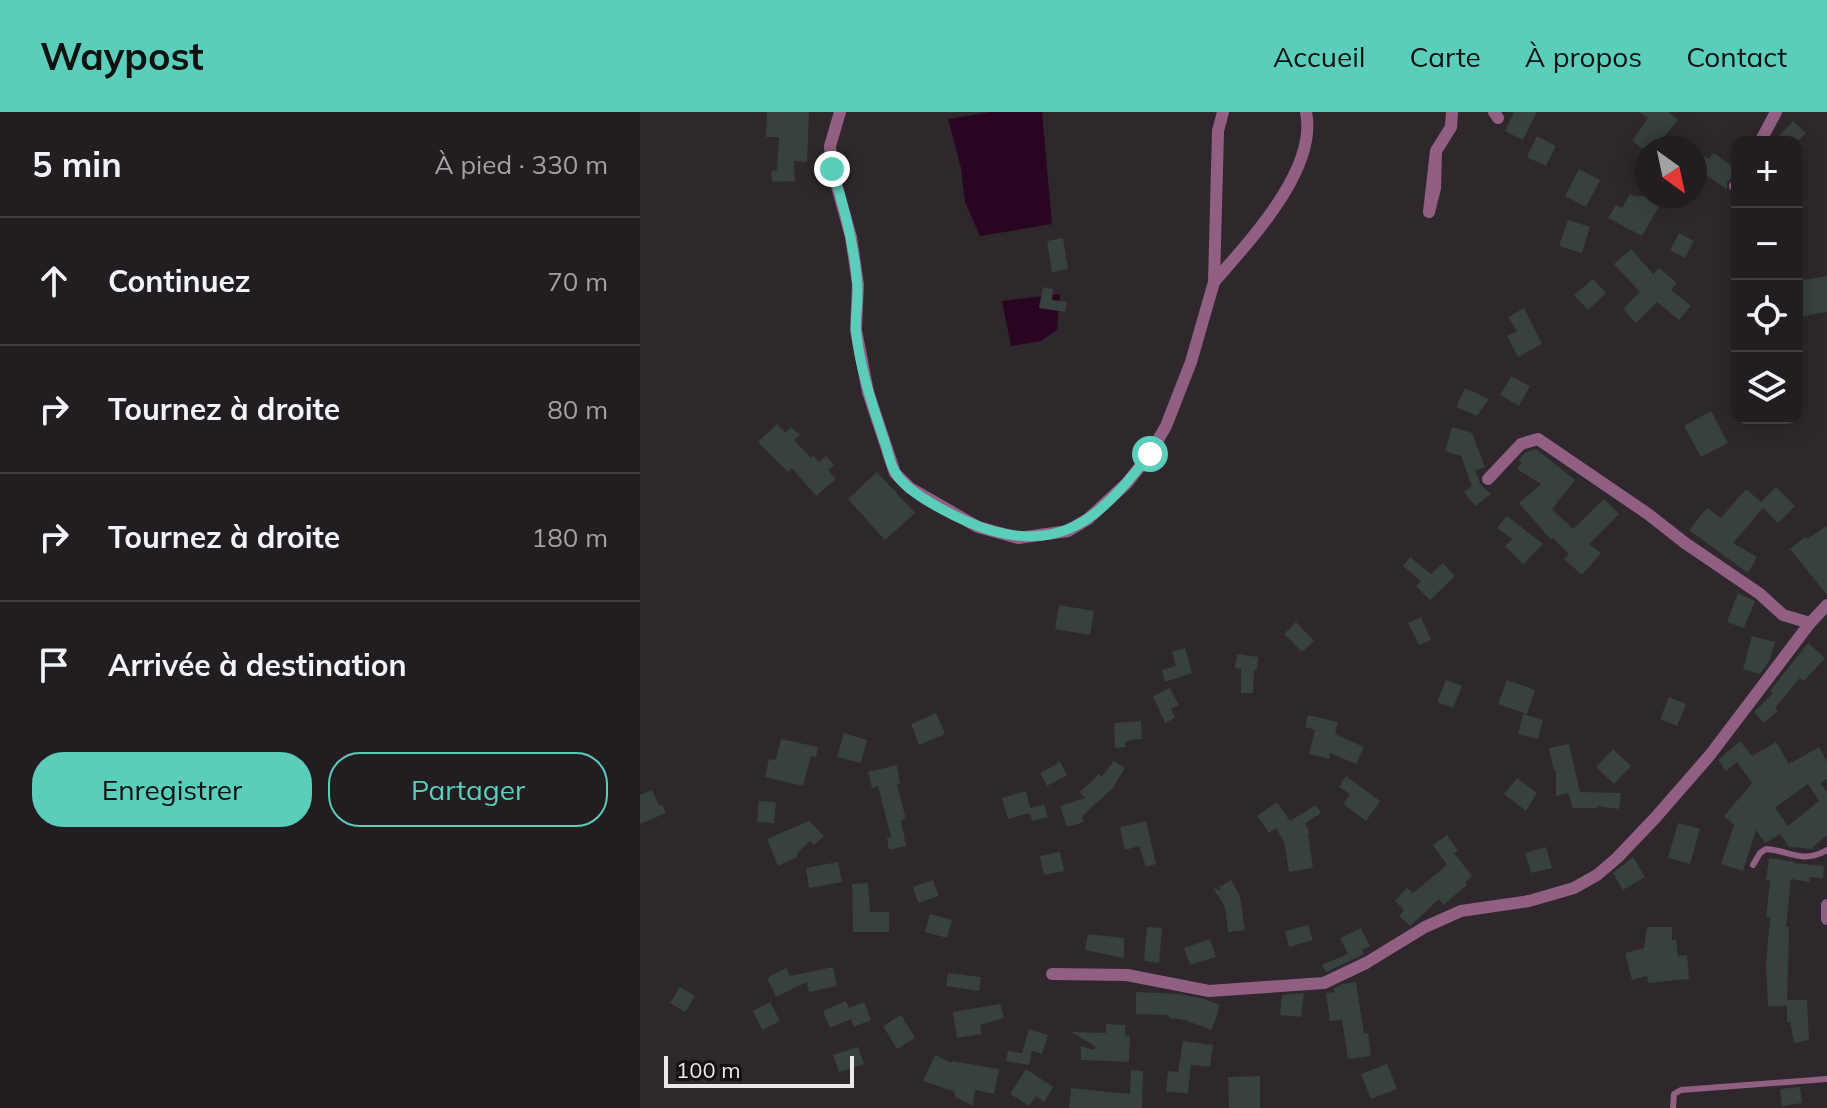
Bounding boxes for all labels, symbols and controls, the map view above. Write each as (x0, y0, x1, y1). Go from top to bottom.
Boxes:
text: Waypost (40, 32, 204, 80)
text: Accueil (1273, 39, 1366, 74)
text: Carte (1410, 39, 1481, 74)
text: À propos (1525, 39, 1642, 74)
text: Contact (1686, 39, 1787, 74)
north arrow (1635, 136, 1707, 208)
map controls (1731, 136, 1803, 424)
button: + (1731, 136, 1803, 208)
text: 5 min (32, 143, 122, 186)
text: À pied · 330 m (435, 148, 608, 181)
route end (814, 151, 850, 187)
button: − (1731, 208, 1803, 280)
icon: ahead (32, 259, 76, 303)
text: Continuez (108, 262, 251, 300)
text: 70 m (547, 265, 608, 298)
button: locate (1731, 280, 1803, 352)
button: layers (1731, 352, 1803, 424)
icon: right (32, 387, 76, 431)
text: Tournez à droite (108, 390, 340, 428)
text: 80 m (547, 393, 608, 426)
route start (1132, 436, 1168, 472)
icon: right (32, 515, 76, 559)
text: Tournez à droite (108, 518, 340, 556)
text: 180 m (532, 521, 608, 554)
icon: arrive (32, 643, 76, 687)
text: Arrivée à destination (108, 646, 407, 684)
button: Enregistrer (32, 752, 312, 827)
button: Partager (328, 752, 608, 827)
scale bar (664, 1052, 854, 1088)
text: 100 m (676, 1056, 741, 1084)

